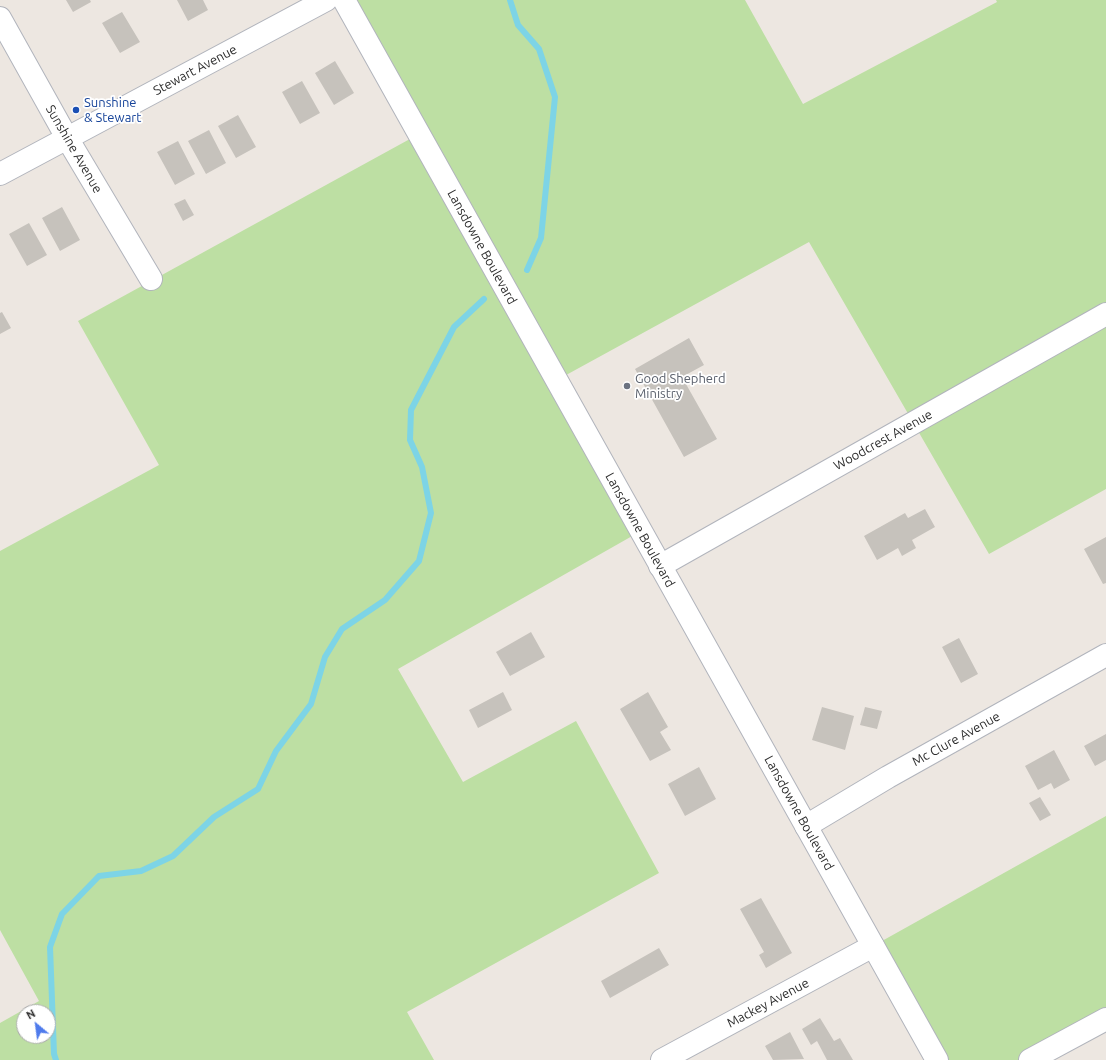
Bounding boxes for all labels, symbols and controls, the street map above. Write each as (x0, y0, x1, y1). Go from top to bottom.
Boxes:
street label: Stewart Avenue (150, 41, 240, 99)
place label: Sunshine & Stewart (84, 95, 141, 126)
street label: Sunshine Avenue (42, 102, 106, 196)
marker: Sunshine & Stewart (71, 105, 81, 115)
street label: Lansdowne Boulevard (444, 187, 520, 307)
place label: Good Shepherd Ministry (635, 371, 726, 402)
marker: Good Shepherd Ministry (622, 381, 632, 391)
street label: Woodcrest Avenue (831, 406, 935, 474)
street label: Lansdowne Boulevard (602, 470, 678, 590)
street label: Mc Clure Avenue (909, 708, 1003, 770)
street label: Lansdowne Boulevard (761, 753, 837, 873)
street label: Mackey Avenue (724, 975, 812, 1031)
north arrow (16, 1004, 56, 1044)
text: N (24, 1007, 37, 1022)

